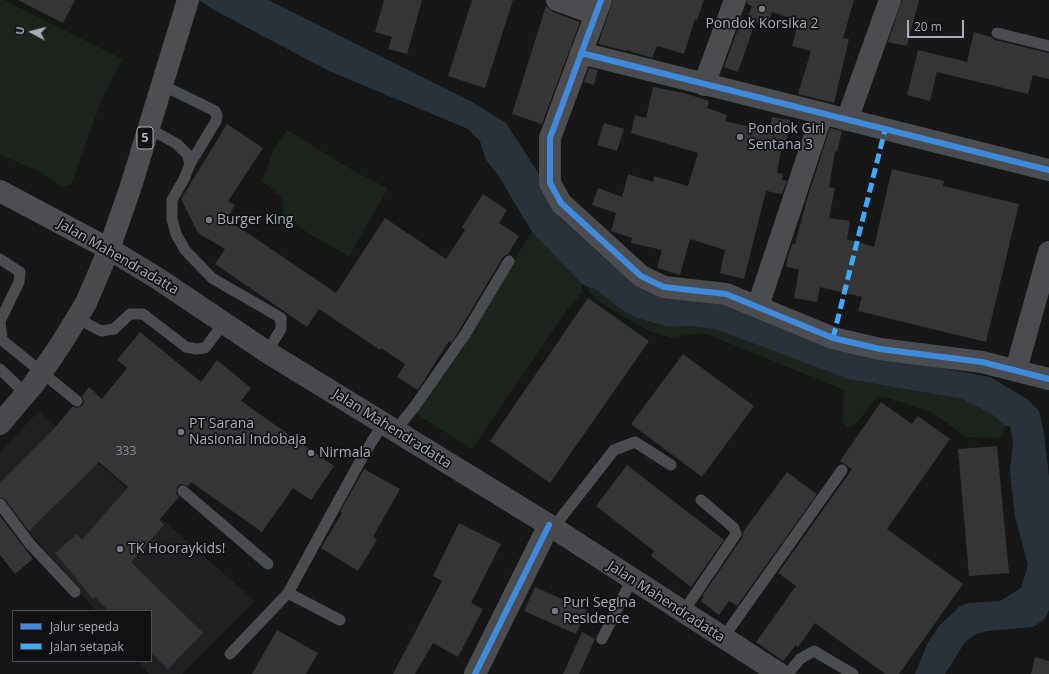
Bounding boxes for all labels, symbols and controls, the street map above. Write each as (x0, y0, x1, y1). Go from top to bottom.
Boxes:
marker: Pondok Korsika 2 (757, 4, 767, 14)
north arrow (12, 12, 52, 52)
scale bar (909, 12, 966, 38)
place label: Pondok Korsika 2 (705, 16, 819, 32)
text: 20 m (914, 18, 942, 35)
text: U (12, 25, 28, 36)
place label: Pondok Giri Sentana 3 (748, 121, 824, 154)
road number: 5 (137, 127, 153, 149)
marker: Pondok Giri Sentana 3 (735, 132, 745, 142)
place label: Burger King (217, 212, 293, 228)
marker: Burger King (204, 215, 214, 225)
street label: Jalan Mahendradatta (55, 216, 181, 298)
street label: Jalan Mahendradatta (330, 386, 454, 472)
place label: PT Sarana Nasional Indobaja (189, 416, 307, 448)
marker: PT Sarana Nasional Indobaja (176, 427, 186, 437)
house number: 333 (116, 445, 136, 459)
place label: Nirmala (319, 445, 371, 461)
marker: Nirmala (306, 448, 316, 458)
place label: TK Hooraykids! (128, 541, 225, 557)
marker: TK Hooraykids! (115, 544, 125, 554)
street label: Jalan Mahendradatta (604, 558, 728, 646)
place label: Puri Segina Residence (563, 595, 636, 628)
marker: Puri Segina Residence (550, 606, 560, 616)
legend (12, 610, 152, 662)
text: Jalur sepeda (50, 618, 119, 635)
text: Jalan setapak (50, 638, 124, 655)

